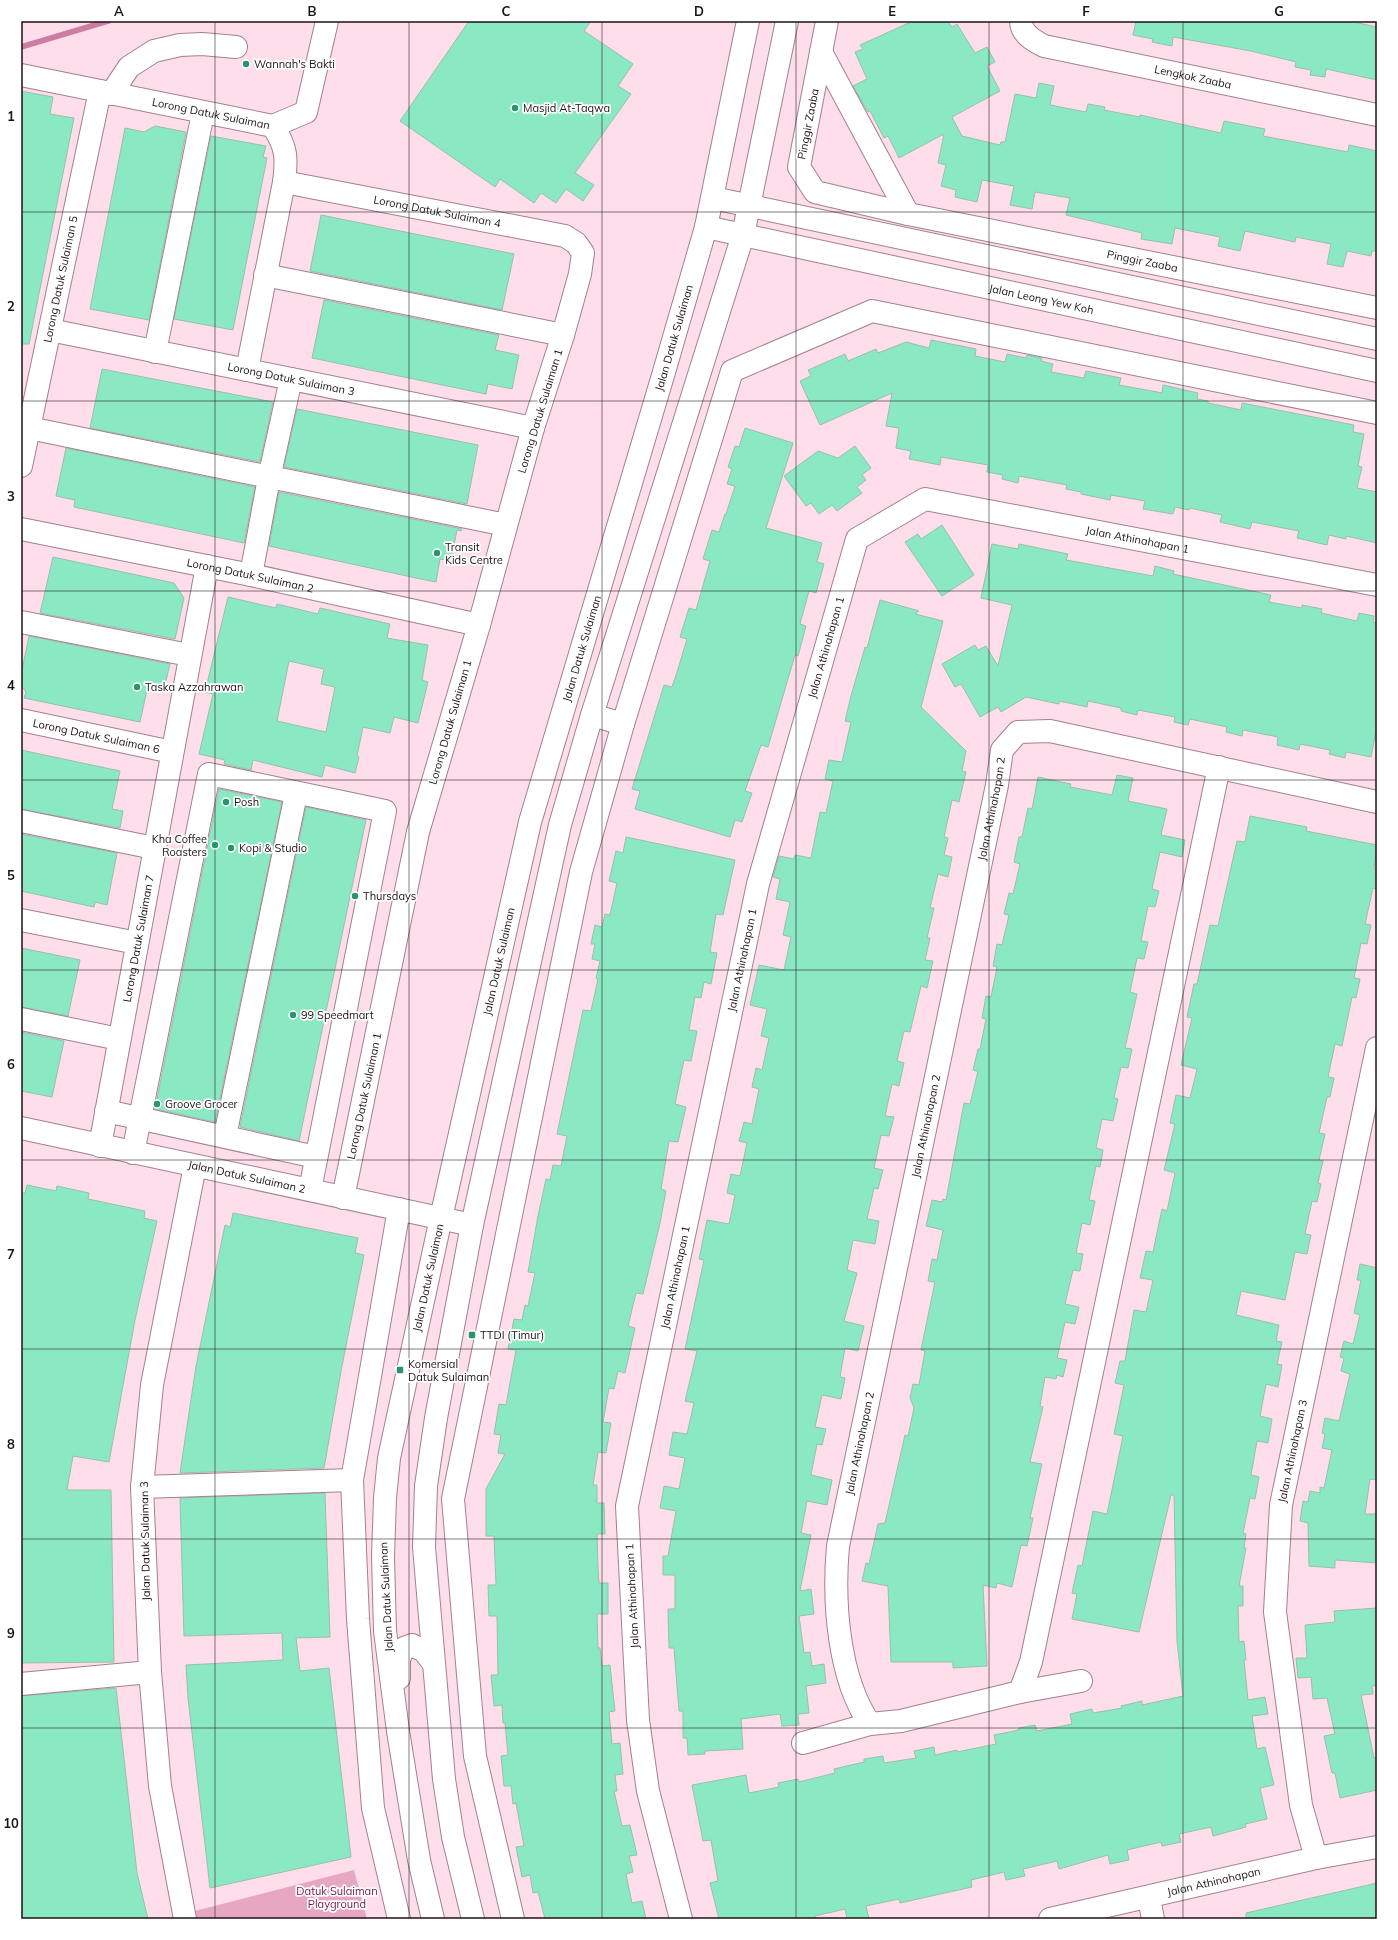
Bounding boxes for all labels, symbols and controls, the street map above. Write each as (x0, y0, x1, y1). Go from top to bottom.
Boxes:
text: A (114, 3, 124, 19)
text: B (308, 3, 317, 19)
text: C (502, 3, 511, 19)
text: D (694, 3, 704, 19)
text: E (888, 3, 896, 19)
text: F (1082, 3, 1090, 19)
text: G (1274, 3, 1284, 19)
place label: Wannah's Bakti (254, 57, 335, 71)
marker: Wannah's Bakti (241, 59, 251, 69)
street label: Lengkok Zaaba (1153, 62, 1233, 92)
street label: Pinggir Zaaba (794, 87, 822, 161)
street label: Lorong Datuk Sulaiman (151, 95, 271, 132)
place label: Masjid At-Taqwa (523, 101, 610, 115)
marker: Masjid At-Taqwa (510, 103, 520, 113)
text: 1 (7, 108, 15, 124)
street label: Lorong Datuk Sulaiman 4 (372, 192, 502, 231)
street label: Lorong Datuk Sulaiman 5 (40, 214, 81, 344)
street label: Pinggir Zaaba (1106, 247, 1179, 275)
street label: Jalan Leong Yew Koh (988, 281, 1095, 317)
street label: Jalan Datuk Sulaiman (652, 283, 696, 393)
text: 2 (7, 298, 15, 314)
street label: Lorong Datuk Sulaiman 1 (514, 347, 566, 475)
street label: Lorong Datuk Sulaiman 3 (226, 359, 356, 399)
text: 3 (7, 488, 15, 504)
street label: Jalan Athinahapan 1 (1085, 523, 1190, 556)
place label: Transit Kids Centre (445, 540, 503, 567)
marker: Transit Kids Centre (432, 548, 442, 558)
street label: Lorong Datuk Sulaiman 2 (186, 555, 315, 596)
street label: Jalan Datuk Sulaiman (559, 594, 604, 703)
street label: Jalan Athinahapan 1 (805, 595, 847, 700)
street label: Lorong Datuk Sulaiman 1 (425, 658, 475, 786)
text: 4 (7, 677, 15, 693)
place label: Taska Azzahrawan (145, 680, 243, 694)
marker: Taska Azzahrawan (132, 682, 142, 692)
street label: Lorong Datuk Sulaiman 6 (32, 716, 161, 756)
street label: Jalan Athinahapan 2 (974, 756, 1008, 862)
place label: Posh (234, 795, 259, 809)
marker: Posh (221, 797, 231, 807)
place label: Kha Coffee Roasters (152, 832, 207, 859)
marker: Kha Coffee Roasters (210, 840, 220, 850)
place label: Kopi & Studio (239, 841, 307, 855)
marker: Kopi & Studio (226, 843, 236, 853)
text: 5 (7, 867, 15, 883)
street label: Lorong Datuk Sulaiman 7 (120, 874, 157, 1003)
place label: Thursdays (363, 889, 416, 903)
marker: Thursdays (350, 891, 360, 901)
street label: Jalan Datuk Sulaiman (480, 906, 518, 1017)
street label: Jalan Athinahapan 1 (724, 907, 760, 1013)
place label: 99 Speedmart (301, 1008, 374, 1022)
marker: 99 Speedmart (288, 1010, 298, 1020)
street label: Lorong Datuk Sulaiman 1 (344, 1031, 384, 1161)
text: 6 (7, 1056, 15, 1072)
street label: Jalan Athinahapan 2 (908, 1073, 943, 1179)
place label: Groove Grocer (165, 1097, 238, 1111)
marker: Groove Grocer (152, 1099, 162, 1109)
street label: Jalan Datuk Sulaiman 2 (187, 1157, 307, 1196)
street label: Jalan Datuk Sulaiman (410, 1222, 447, 1333)
street label: Jalan Athinahapan 1 (658, 1224, 693, 1330)
text: 7 (7, 1246, 15, 1262)
place label: TTDI (Timur) (480, 1328, 544, 1342)
marker: TTDI (Timur) (467, 1330, 477, 1340)
place label: Komersial Datuk Sulaiman (408, 1357, 489, 1384)
marker: Komersial Datuk Sulaiman (395, 1365, 405, 1375)
street label: Jalan Athinahapan 2 (842, 1390, 877, 1496)
street label: Jalan Athinahapan 3 (1275, 1398, 1310, 1504)
text: 8 (7, 1436, 15, 1452)
street label: Jalan Datuk Sulaiman 3 (137, 1481, 153, 1601)
street label: Jalan Datuk Sulaiman (376, 1542, 396, 1652)
street label: Jalan Athinahapan 1 (622, 1543, 642, 1649)
text: 9 (7, 1625, 15, 1641)
text: 10 (3, 1815, 19, 1831)
street label: Jalan Athinahapan (1166, 1864, 1262, 1899)
park label: Datuk Sulaiman Playground (296, 1884, 378, 1911)

